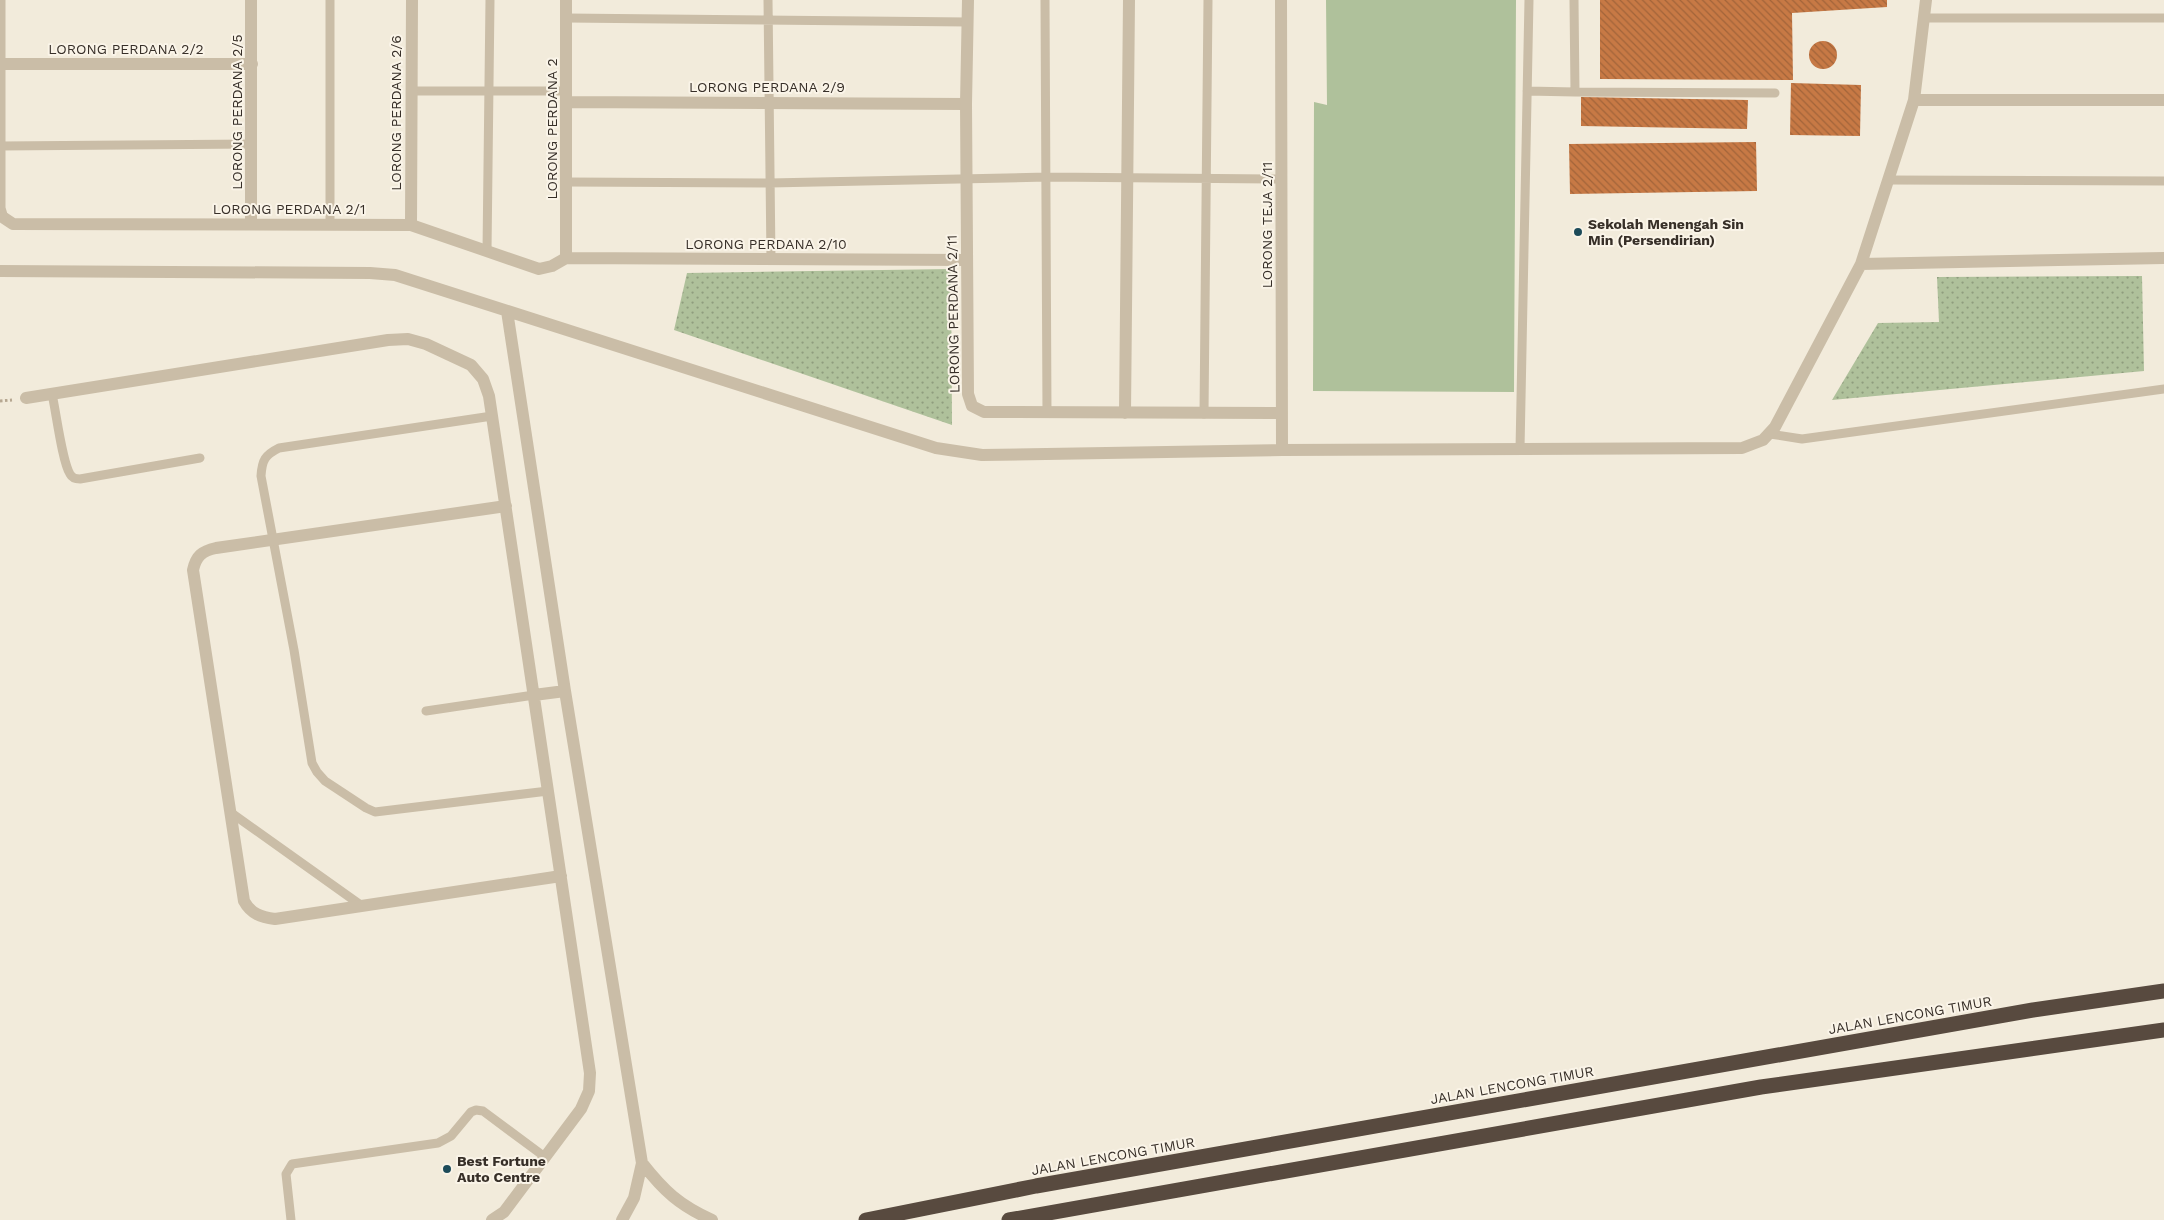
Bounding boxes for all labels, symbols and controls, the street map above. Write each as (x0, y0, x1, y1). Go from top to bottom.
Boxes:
street label: LORONG PERDANA 2/5 (229, 34, 245, 190)
street label: LORONG PERDANA 2/6 (388, 35, 404, 191)
street label: LORONG PERDANA 2/2 (48, 41, 204, 57)
street label: LORONG PERDANA 2 (544, 58, 560, 200)
street label: LORONG PERDANA 2/9 (689, 79, 845, 95)
street label: LORONG TEJA 2/11 (1259, 162, 1275, 288)
street label: LORONG PERDANA 2/1 (213, 201, 365, 217)
place label: Sekolah Menengah Sin Min (Persendirian) (1588, 216, 1744, 248)
marker: Sekolah Menengah Sin Min (Persendirian) (1572, 226, 1584, 238)
street label: LORONG PERDANA 2/11 (944, 235, 962, 393)
street label: LORONG PERDANA 2/10 (685, 236, 847, 252)
street label: JALAN LENCONG TIMUR (1827, 993, 1993, 1037)
street label: JALAN LENCONG TIMUR (1429, 1063, 1595, 1107)
street label: JALAN LENCONG TIMUR (1030, 1134, 1196, 1178)
place label: Best Fortune Auto Centre (457, 1153, 546, 1185)
marker: Best Fortune Auto Centre (441, 1163, 453, 1175)

